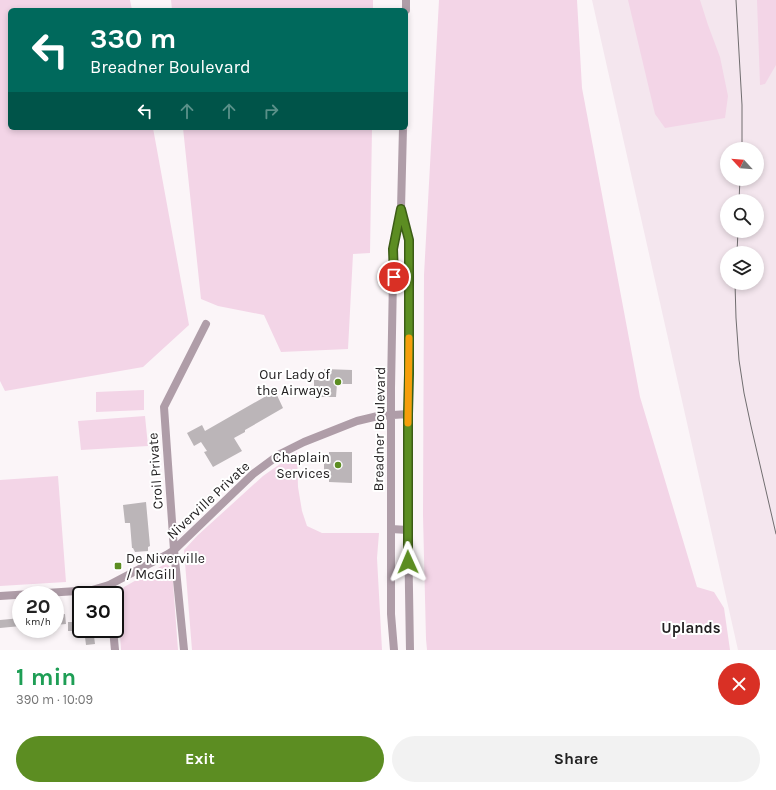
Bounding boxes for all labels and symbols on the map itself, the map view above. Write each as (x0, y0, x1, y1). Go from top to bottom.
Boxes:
north arrow (720, 142, 764, 186)
pin (377, 260, 411, 294)
place label: Our Lady of the Airways (257, 366, 330, 399)
street label: Breadner Boulevard (370, 366, 389, 492)
marker: Our Lady of the Airways (333, 377, 343, 387)
street label: Croil Private (144, 432, 167, 510)
place label: Chaplain Services (273, 449, 330, 482)
street label: Niverville Private (163, 458, 253, 543)
marker: Chaplain Services (333, 460, 343, 470)
position arrow (387, 541, 429, 583)
place label: De Niverville / McGill (126, 550, 205, 583)
marker: De Niverville / McGill (113, 561, 123, 571)
speed limit sign: 30 (72, 586, 124, 638)
district label: Uplands (661, 619, 721, 637)

